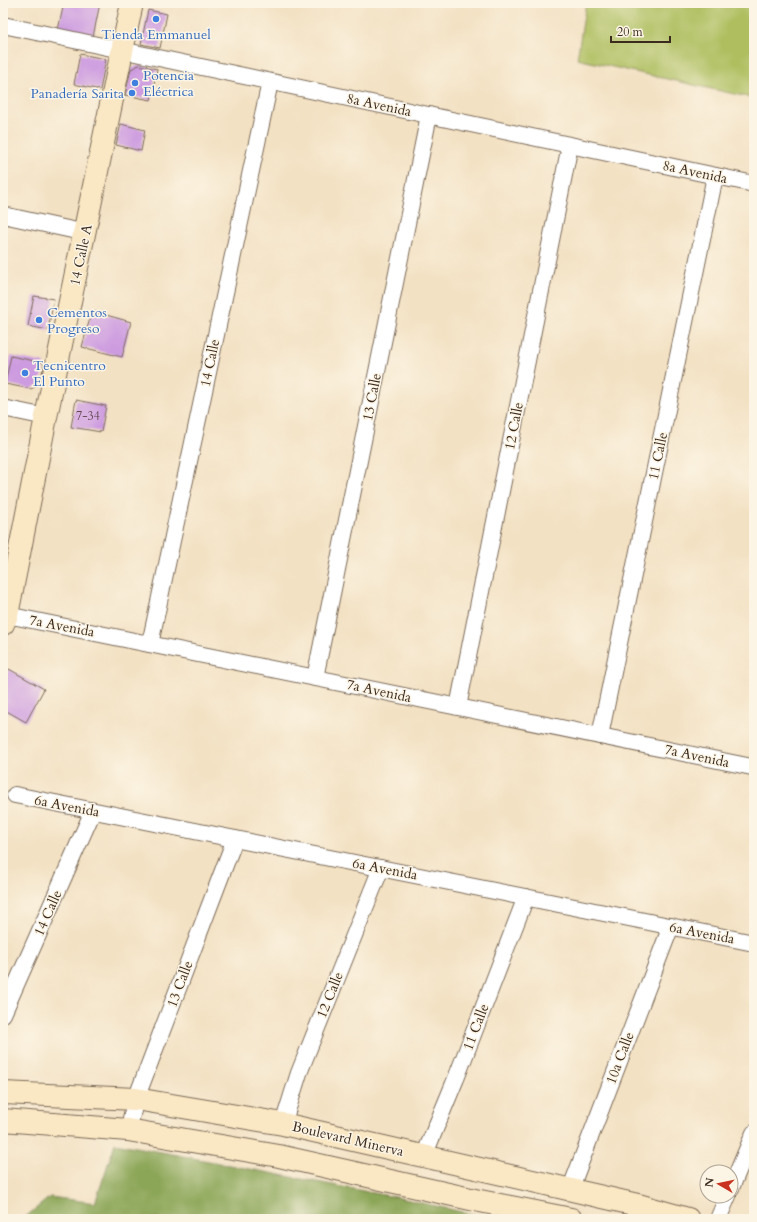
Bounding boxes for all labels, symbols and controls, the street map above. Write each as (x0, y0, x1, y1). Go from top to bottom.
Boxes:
marker: Tienda Emmanuel (151, 14, 161, 24)
scale bar (611, 18, 670, 44)
text: 20 m (617, 24, 644, 40)
place label: Tienda Emmanuel (101, 25, 211, 44)
place label: Potencia Eléctrica (143, 66, 194, 101)
marker: Potencia Eléctrica (130, 78, 140, 88)
place label: Panadería Sarita (30, 84, 124, 103)
marker: Panadería Sarita (127, 88, 137, 98)
street label: 8a Avenida (345, 89, 413, 121)
street label: 8a Avenida (661, 156, 729, 188)
street label: 14 Calle A (65, 223, 97, 287)
place label: Cementos Progreso (47, 303, 107, 338)
marker: Cementos Progreso (34, 315, 44, 325)
street label: 14 Calle (196, 337, 224, 389)
place label: Tecnicentro El Punto (33, 356, 106, 391)
marker: Tecnicentro El Punto (20, 368, 30, 378)
street label: 13 Calle (358, 371, 386, 423)
street label: 12 Calle (500, 400, 528, 452)
house number: 7-34 (76, 408, 100, 424)
street label: 11 Calle (644, 430, 672, 482)
street label: 7a Avenida (28, 610, 96, 642)
street label: 7a Avenida (345, 675, 413, 707)
street label: 7a Avenida (663, 740, 731, 772)
street label: 6a Avenida (33, 790, 101, 822)
street label: 6a Avenida (351, 853, 419, 885)
street label: 14 Calle (29, 887, 67, 939)
street label: 6a Avenida (668, 917, 736, 949)
street label: 13 Calle (162, 958, 198, 1010)
street label: 12 Calle (312, 969, 348, 1021)
street label: 11 Calle (458, 1001, 494, 1053)
street label: 10a Calle (601, 1029, 639, 1087)
street label: Boulevard Minerva (290, 1117, 406, 1161)
north arrow (699, 1164, 739, 1204)
text: N (701, 1176, 718, 1188)

